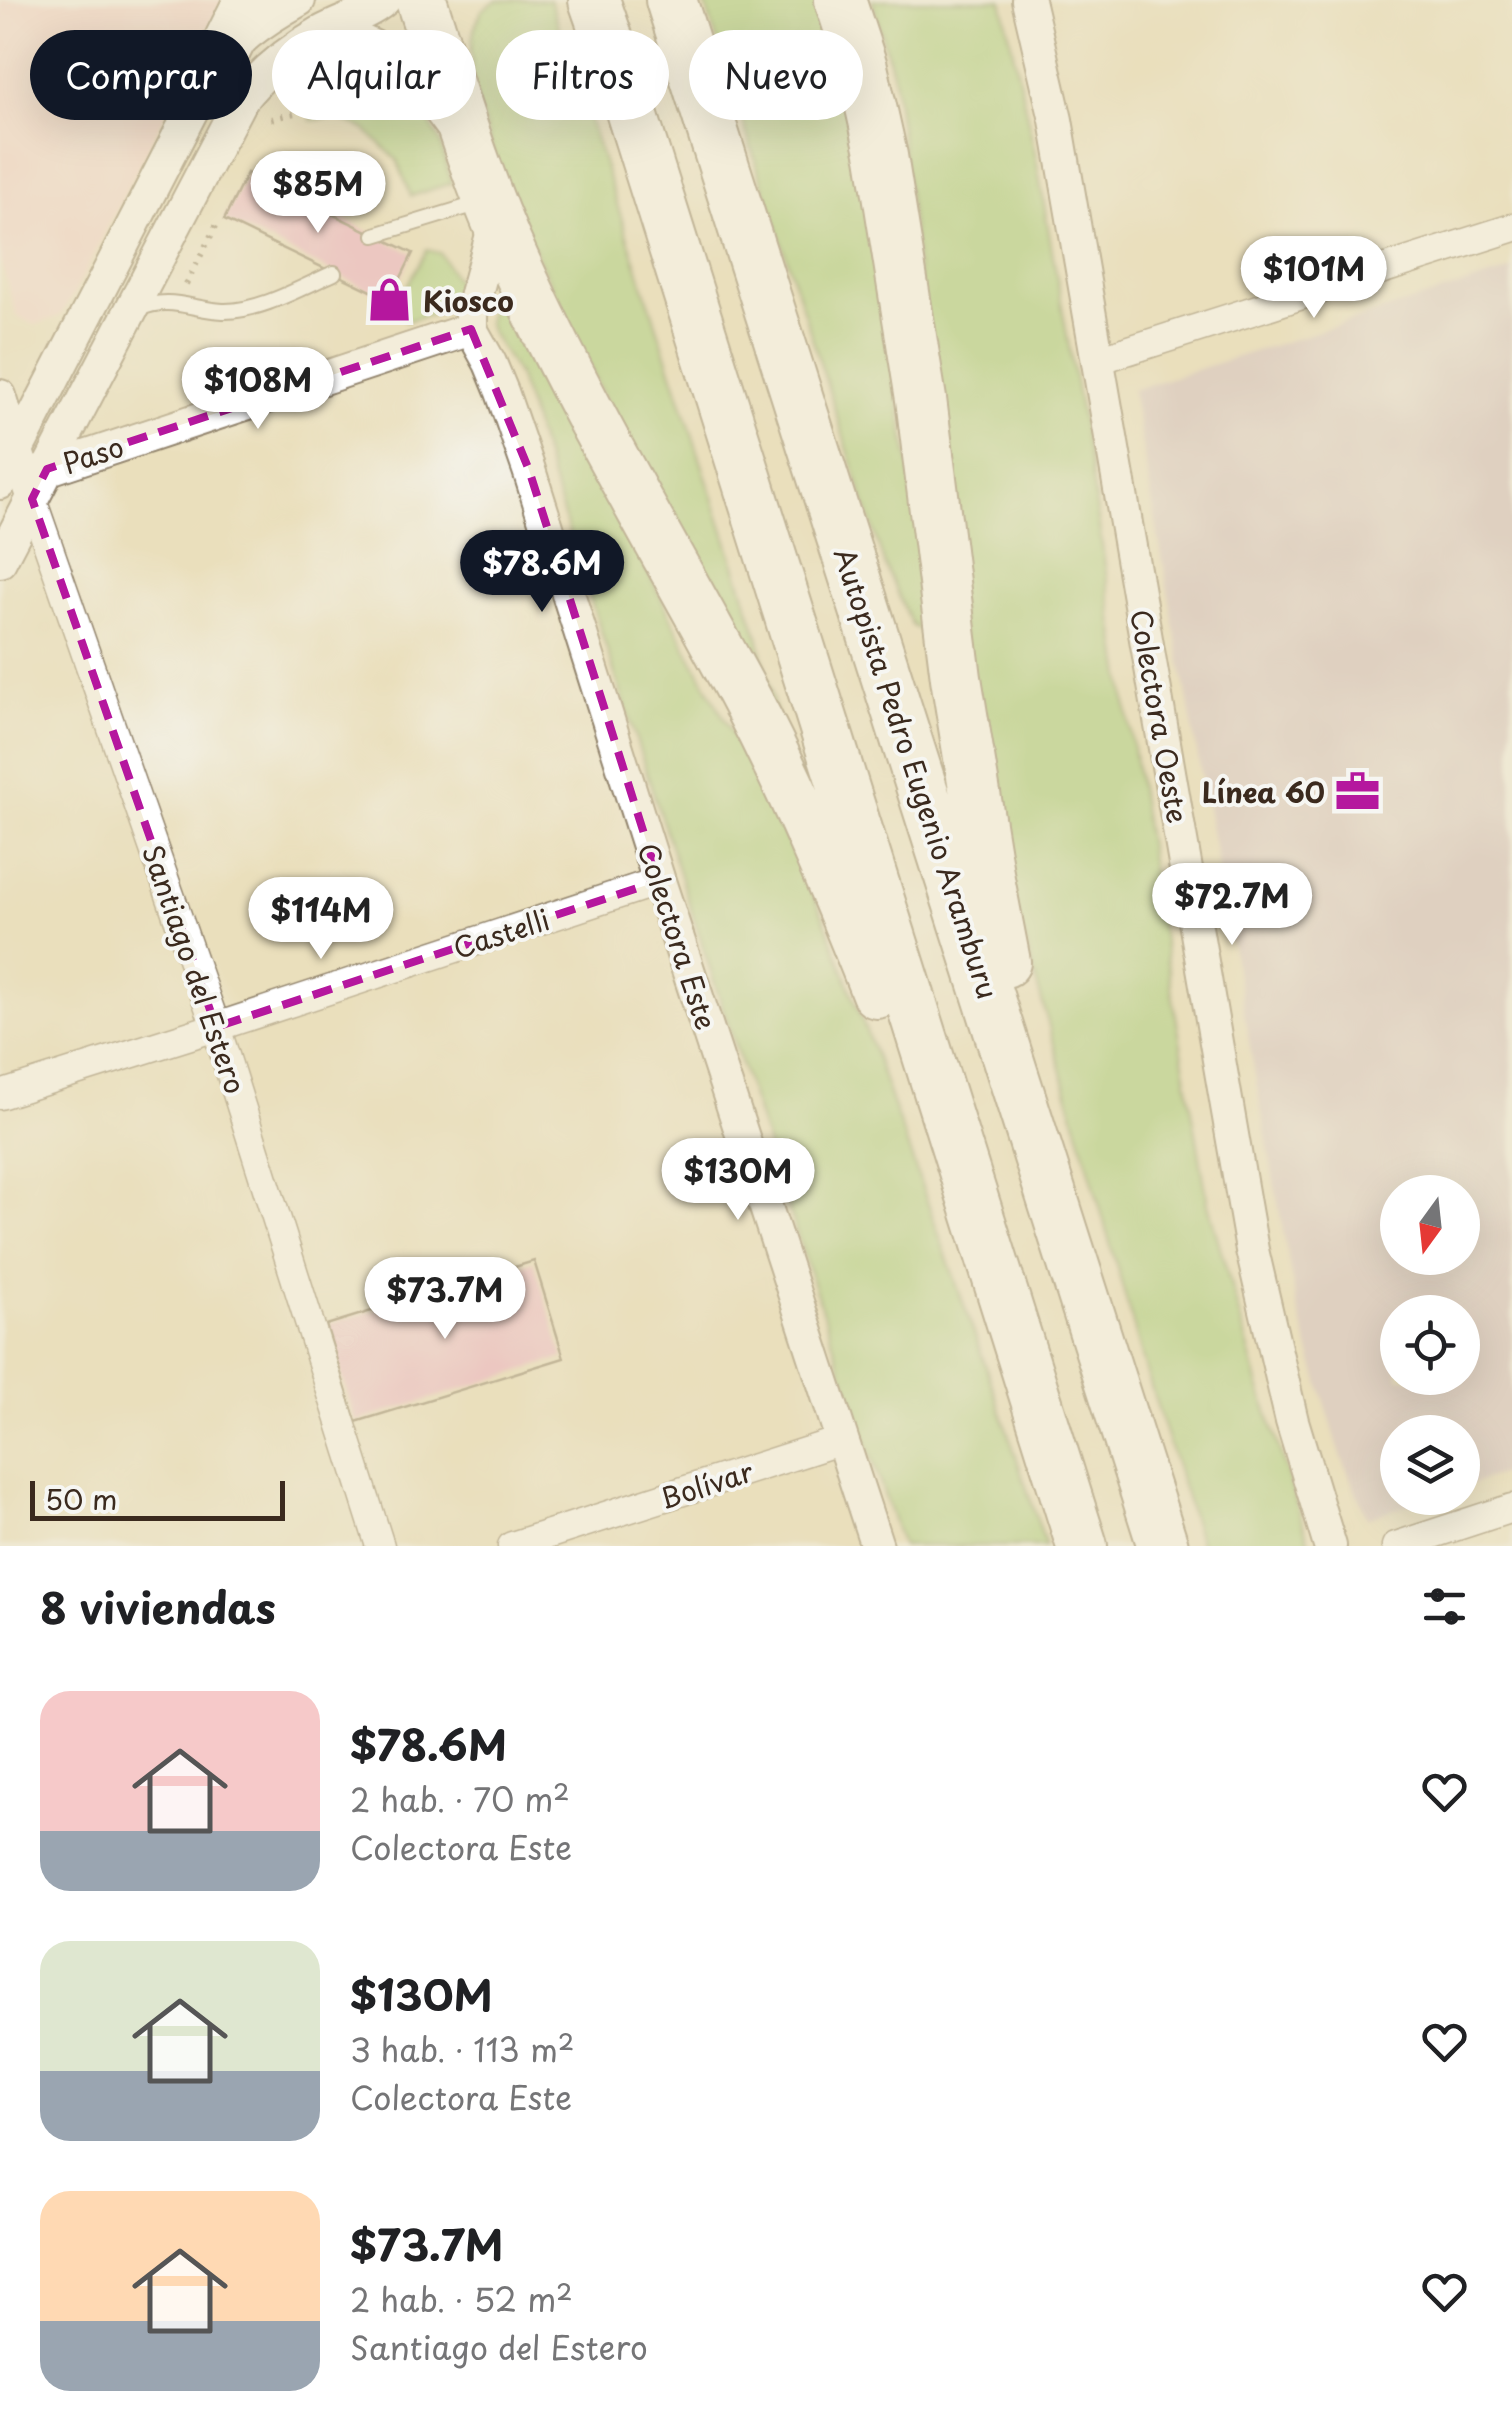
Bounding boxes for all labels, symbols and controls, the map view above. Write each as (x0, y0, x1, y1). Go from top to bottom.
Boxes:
chip: Comprar (30, 30, 252, 120)
chip: Alquilar (272, 30, 476, 120)
chip: Filtros (496, 30, 669, 120)
chip: Nuevo (689, 30, 863, 120)
pin: $85M (259, 151, 377, 236)
text: $85M (273, 159, 363, 207)
pin: $101M (1244, 236, 1384, 321)
text: $101M (1263, 244, 1365, 292)
shop icon: Kiosco (366, 276, 414, 324)
place label: Kiosco (423, 279, 514, 322)
pin: $108M (188, 347, 328, 432)
text: $108M (204, 355, 312, 403)
street label: Paso (57, 424, 129, 484)
pin: $78.6M (461, 530, 623, 615)
text: $78.6M (482, 538, 602, 586)
street label: Autopista Pedro Eugenio Aramburu (824, 542, 1010, 1004)
street label: Colectora Oeste (1120, 606, 1200, 826)
office icon: Línea 60 (1334, 767, 1382, 815)
place label: Línea 60 (1202, 770, 1325, 813)
street label: Colectora Este (628, 837, 728, 1035)
street label: Santiago del Estero (132, 839, 258, 1099)
pin: $72.7M (1151, 863, 1313, 948)
text: $72.7M (1174, 871, 1290, 919)
pin: $114M (251, 877, 391, 962)
text: $114M (270, 885, 372, 933)
street label: Castelli (447, 897, 555, 969)
pin: $130M (668, 1138, 808, 1223)
text: $130M (684, 1146, 792, 1194)
north arrow (1380, 1175, 1480, 1275)
map controls (1380, 1175, 1480, 1515)
pin: $73.7M (364, 1257, 526, 1342)
text: $73.7M (387, 1265, 503, 1313)
button: locate (1380, 1295, 1480, 1395)
button: layers (1380, 1415, 1480, 1515)
street label: Bolívar (654, 1449, 758, 1519)
scale bar (30, 1476, 285, 1520)
text: 50 m (45, 1477, 118, 1520)
text: 8 viviendas (40, 1575, 276, 1638)
icon: filters (1417, 1579, 1472, 1634)
text: $78.6M (350, 1712, 507, 1775)
icon: home (120, 1731, 240, 1851)
icon: heart (1417, 1764, 1472, 1819)
text: 2 hab. · 70 m² (350, 1775, 570, 1823)
text: Colectora Este (350, 1823, 572, 1871)
text: $130M (350, 1962, 493, 2025)
icon: home (120, 1981, 240, 2101)
icon: heart (1417, 2014, 1472, 2069)
text: 3 hab. · 113 m² (350, 2025, 574, 2073)
text: Colectora Este (350, 2073, 572, 2121)
text: $73.7M (350, 2212, 504, 2275)
icon: home (120, 2231, 240, 2351)
icon: heart (1417, 2264, 1472, 2319)
text: 2 hab. · 52 m² (350, 2275, 573, 2323)
text: Santiago del Estero (350, 2323, 648, 2371)

